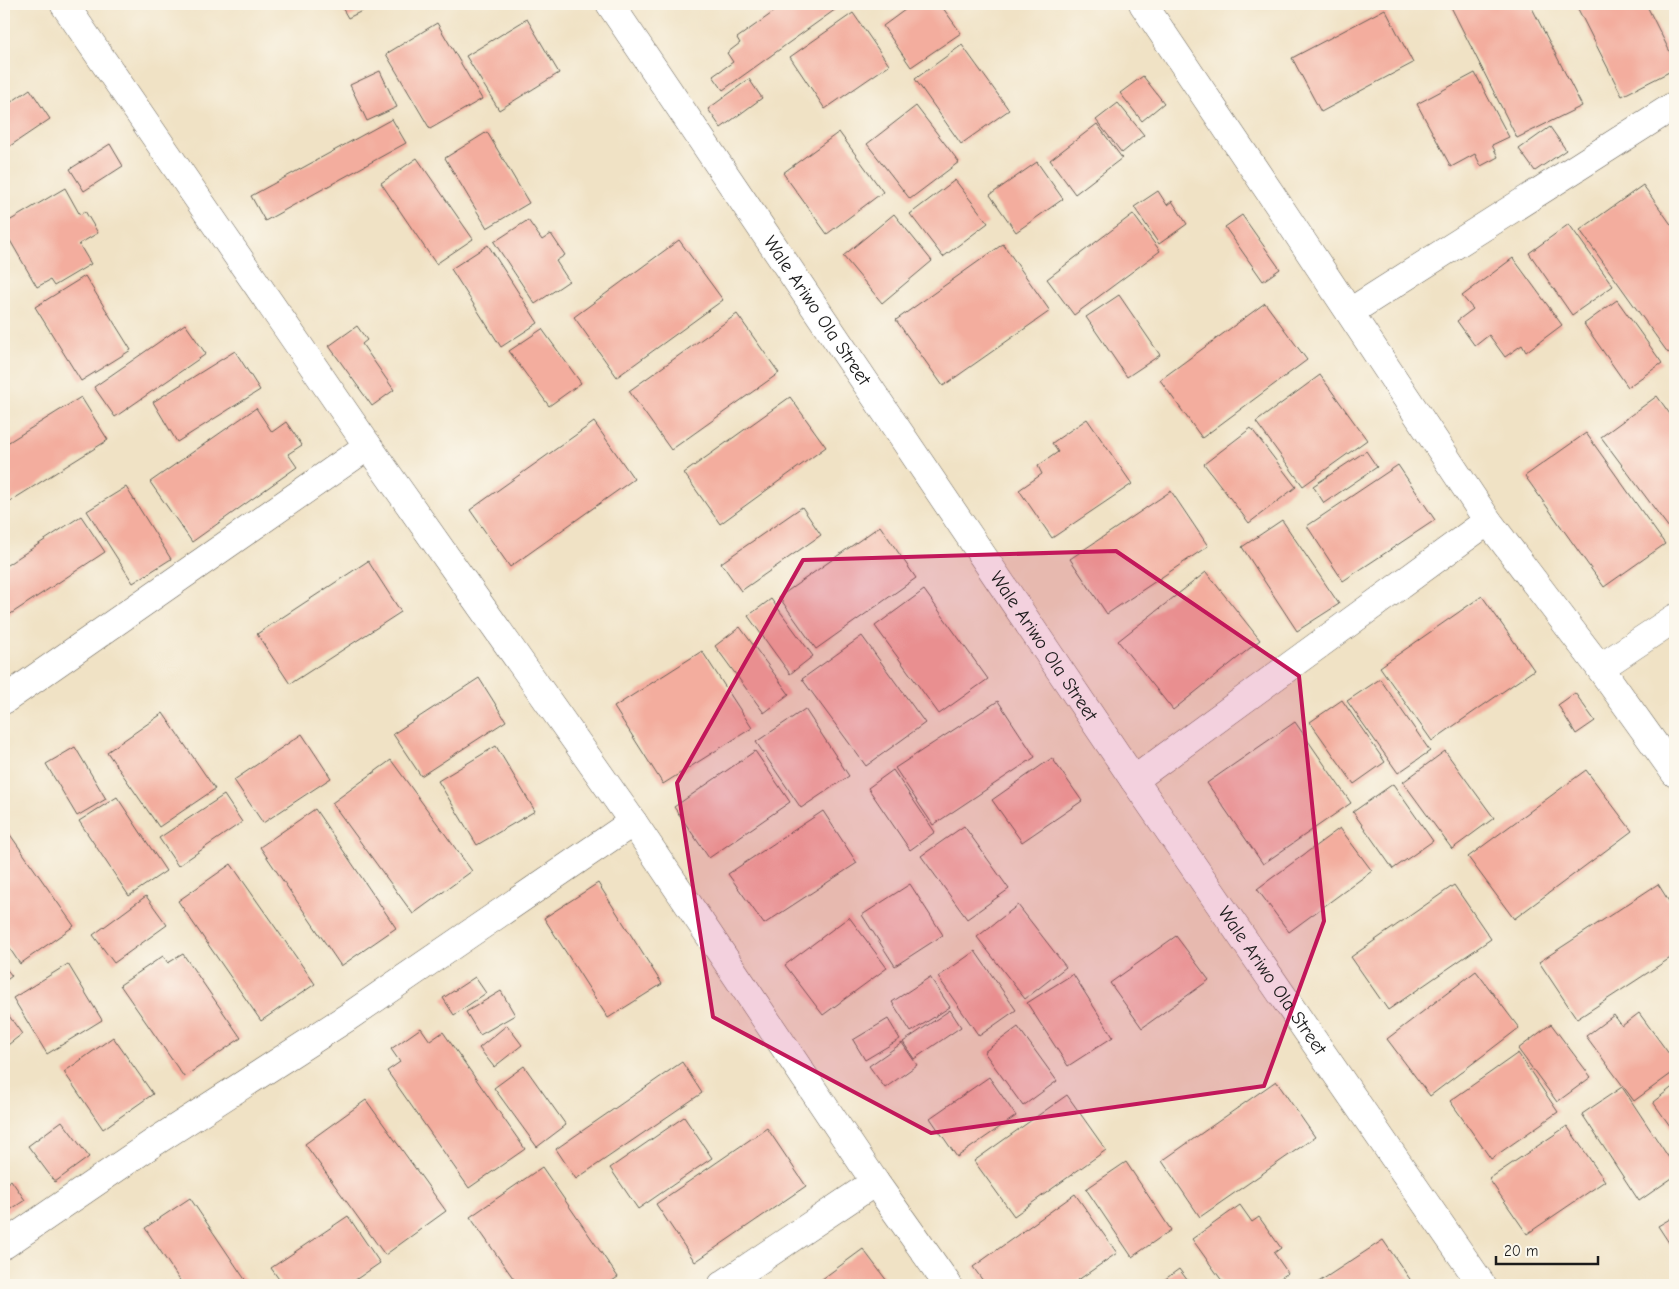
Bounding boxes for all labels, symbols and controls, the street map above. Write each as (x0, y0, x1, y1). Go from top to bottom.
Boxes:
street label: Wale Ariwo Ola Street (759, 232, 876, 390)
street label: Wale Ariwo Ola Street (985, 567, 1102, 726)
street label: Wale Ariwo Ola Street (1213, 902, 1331, 1060)
scale bar (1496, 1234, 1599, 1266)
text: 20 m (1504, 1242, 1538, 1260)

